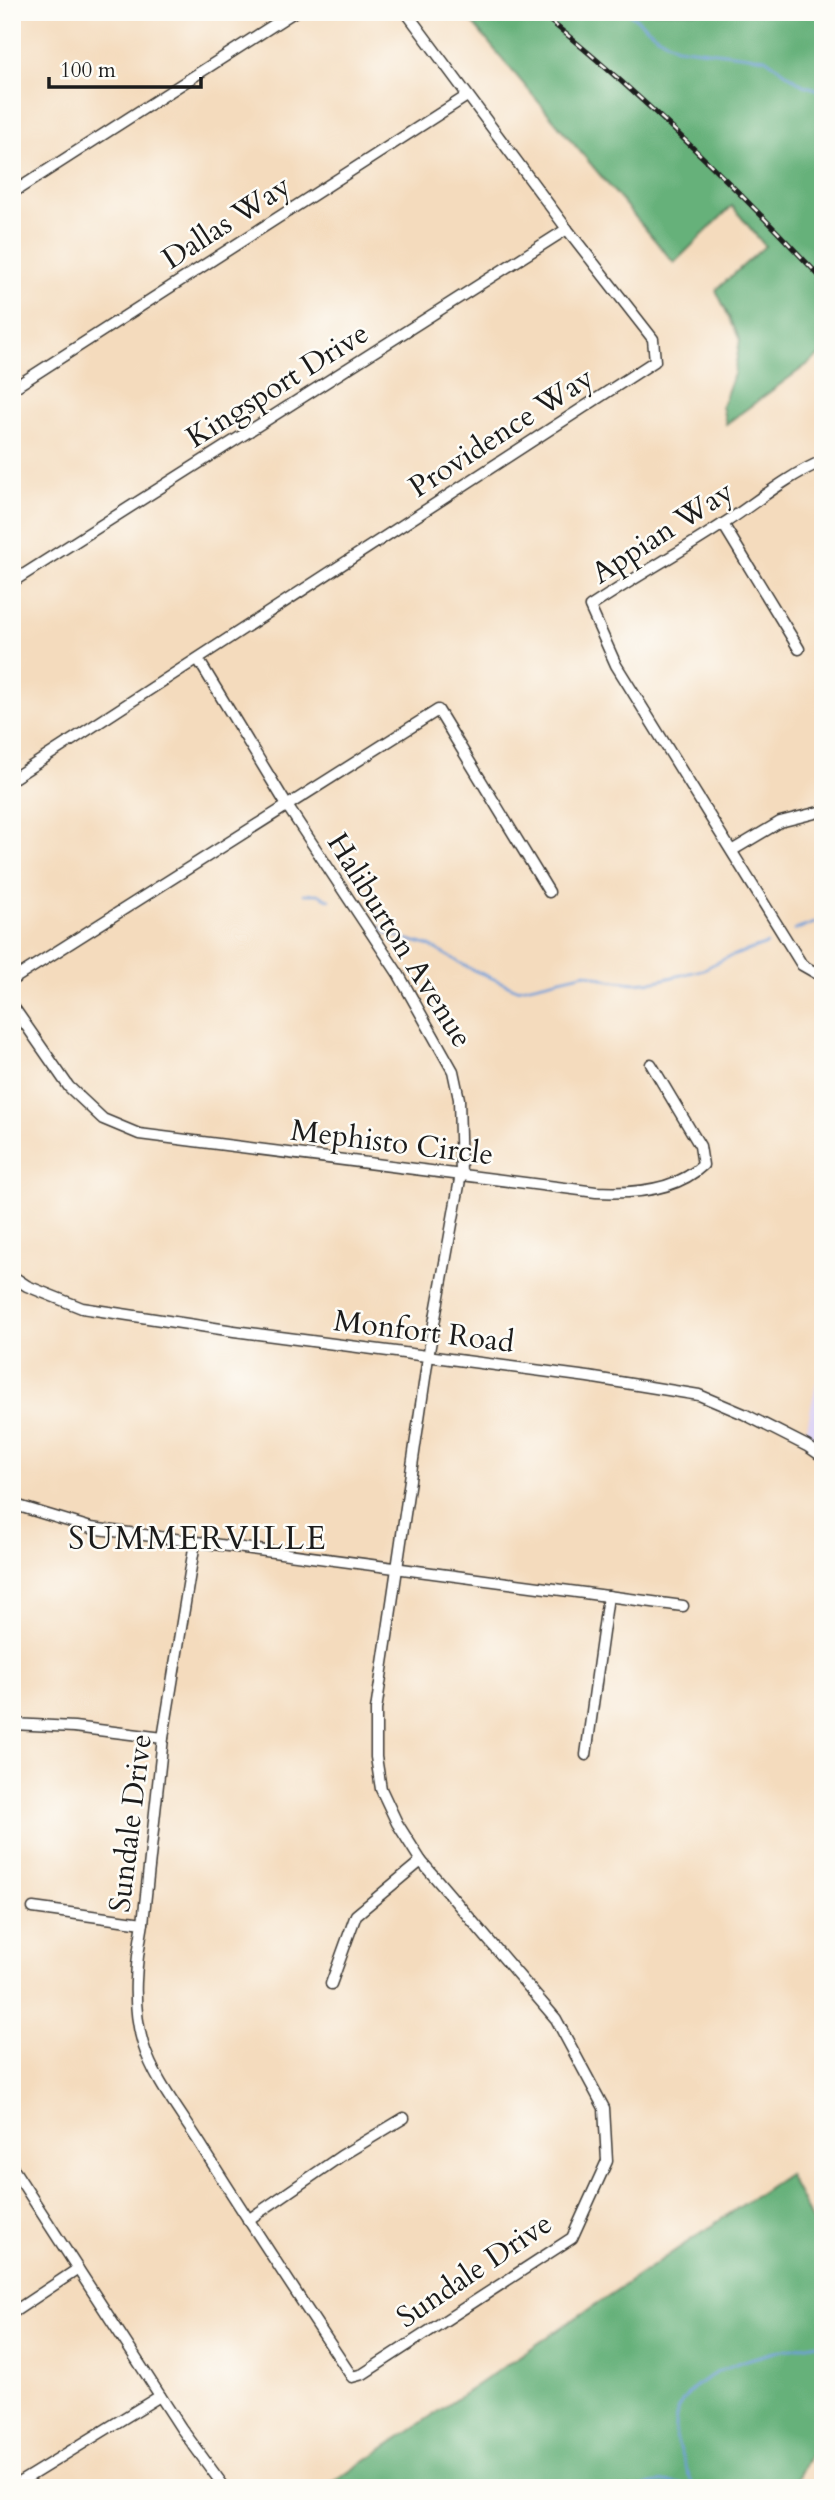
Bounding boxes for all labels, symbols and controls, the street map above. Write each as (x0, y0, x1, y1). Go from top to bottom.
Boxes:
scale bar (49, 46, 201, 90)
text: 100 m (60, 56, 116, 85)
street label: Dallas Way (154, 165, 299, 279)
street label: Kingsport Drive (178, 313, 376, 458)
street label: Providence Way (401, 357, 602, 507)
street label: Appian Way (583, 471, 741, 594)
street label: Haliburton Avenue (317, 825, 482, 1055)
street label: Mephisto Circle (288, 1110, 496, 1175)
street label: Monfort Road (331, 1300, 516, 1363)
district label: SUMMERVILLE (68, 1517, 328, 1561)
street label: Sundale Drive (99, 1732, 162, 1915)
street label: Sundale Drive (388, 2203, 560, 2338)

